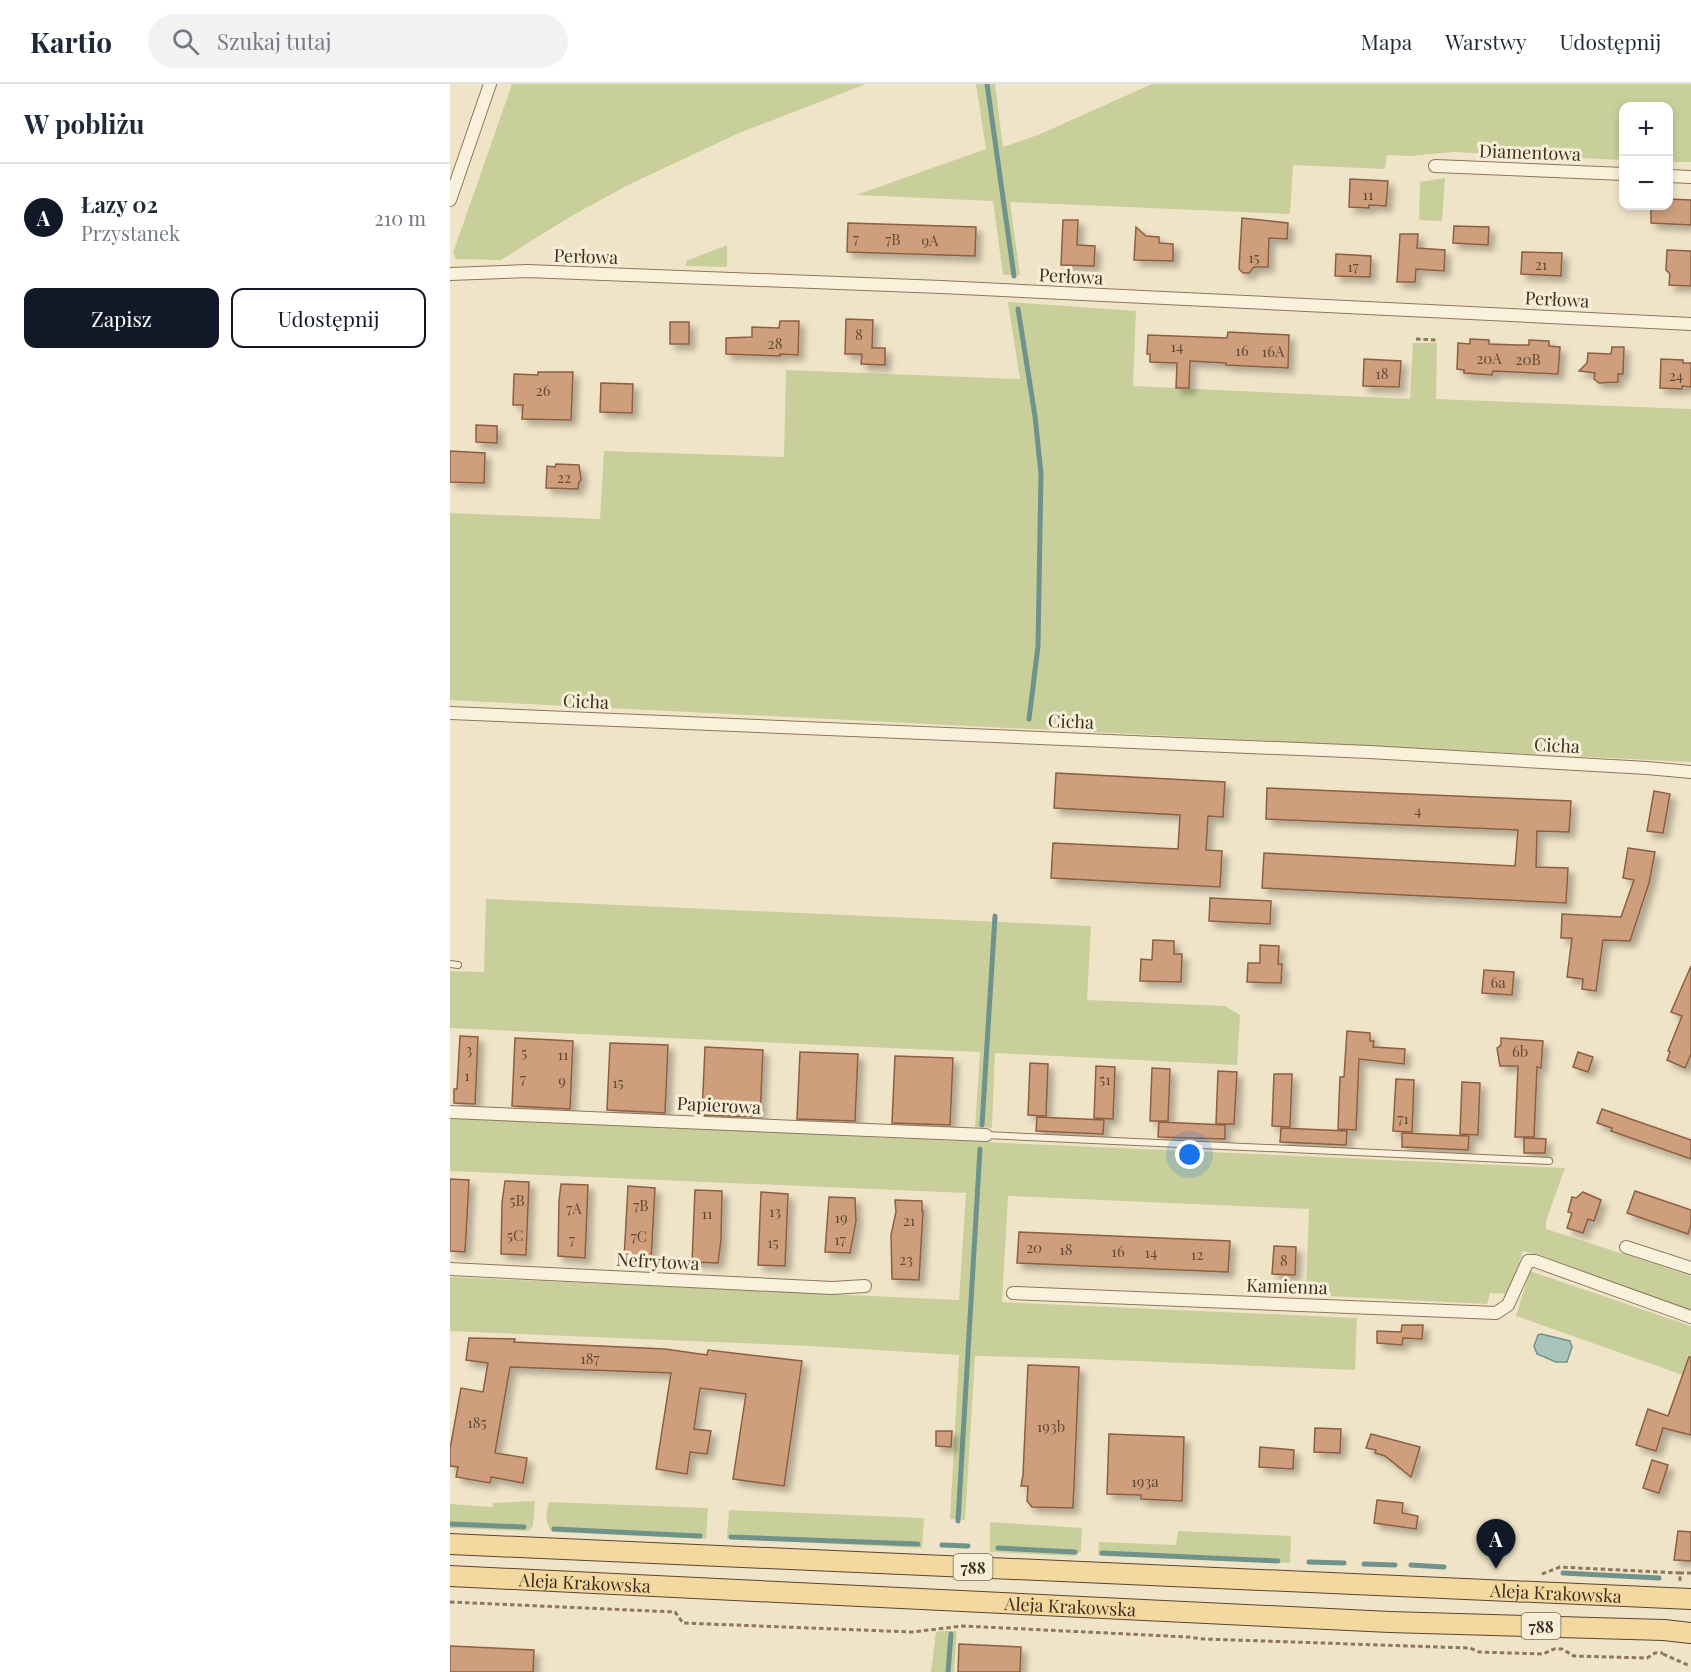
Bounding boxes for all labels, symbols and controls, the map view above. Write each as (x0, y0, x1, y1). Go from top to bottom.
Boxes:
search box (148, 14, 568, 68)
text: Kartio (30, 23, 112, 60)
icon: search (169, 25, 202, 58)
text: Szukaj tutaj (217, 26, 331, 56)
text: Mapa (1361, 27, 1412, 55)
text: Warstwy (1445, 27, 1527, 55)
text: Udostępnij (1560, 27, 1661, 55)
map controls (1619, 102, 1673, 210)
button: + (1619, 102, 1673, 156)
text: W pobliżu (24, 106, 145, 141)
street label: Diamentowa (1479, 138, 1581, 166)
button: − (1619, 156, 1673, 210)
house number: 11 (1362, 184, 1374, 204)
text: Łazy 02 (81, 189, 158, 219)
text: A (37, 204, 50, 231)
text: 210 m (374, 204, 426, 231)
text: Przystanek (81, 219, 180, 246)
house number: 7 (853, 228, 859, 248)
house number: 7B (885, 229, 901, 249)
house number: 9A (921, 230, 939, 250)
street label: Perłowa (553, 243, 619, 269)
house number: 15 (1248, 247, 1260, 267)
house number: 21 (1535, 254, 1548, 274)
house number: 17 (1347, 256, 1359, 276)
street label: Perłowa (1038, 262, 1104, 290)
street label: Perłowa (1524, 285, 1590, 313)
button: Zapisz (24, 288, 219, 348)
button: Udostępnij (231, 288, 426, 348)
house number: 8 (855, 324, 863, 344)
house number: 28 (768, 333, 783, 353)
house number: 14 (1171, 336, 1183, 356)
house number: 16 (1235, 340, 1249, 360)
house number: 16A (1262, 341, 1285, 361)
house number: 20A (1476, 348, 1502, 368)
house number: 20B (1515, 349, 1541, 369)
house number: 18 (1375, 363, 1389, 383)
house number: 24 (1669, 365, 1683, 385)
house number: 26 (536, 380, 551, 400)
house number: 22 (557, 467, 571, 487)
street label: Cicha (563, 688, 609, 714)
street label: Cicha (1048, 708, 1094, 734)
street label: Cicha (1533, 732, 1581, 758)
house number: 4 (1414, 800, 1422, 820)
house number: 6a (1490, 972, 1506, 992)
house number: 3 (466, 1039, 473, 1059)
house number: 6b (1512, 1041, 1528, 1061)
house number: 5 (521, 1042, 527, 1062)
house number: 11 (557, 1044, 569, 1064)
house number: 1 (464, 1065, 470, 1085)
house number: 7 (520, 1068, 526, 1088)
house number: 51 (1099, 1069, 1111, 1089)
house number: 9 (558, 1070, 566, 1090)
house number: 15 (612, 1072, 624, 1092)
street label: Papierowa (676, 1091, 762, 1119)
house number: 71 (1397, 1108, 1409, 1128)
your location (1175, 1140, 1204, 1169)
house number: 5B (509, 1190, 525, 1210)
house number: 7B (633, 1195, 649, 1215)
house number: 7A (566, 1198, 582, 1218)
house number: 13 (769, 1201, 781, 1221)
house number: 11 (701, 1203, 713, 1223)
house number: 19 (834, 1207, 848, 1227)
house number: 21 (903, 1210, 916, 1230)
house number: 5C (507, 1225, 523, 1245)
house number: 7C (631, 1226, 647, 1246)
house number: 7 (569, 1229, 575, 1249)
house number: 17 (834, 1229, 846, 1249)
house number: 15 (767, 1232, 779, 1252)
house number: 20 (1026, 1237, 1042, 1257)
house number: 18 (1059, 1239, 1073, 1259)
house number: 16 (1111, 1241, 1125, 1261)
house number: 14 (1145, 1242, 1157, 1262)
house number: 12 (1191, 1244, 1203, 1264)
street label: Nefrytowa (616, 1247, 700, 1275)
house number: 23 (899, 1249, 913, 1269)
house number: 8 (1280, 1250, 1288, 1270)
street label: Kamienna (1246, 1273, 1328, 1299)
house number: 187 (580, 1348, 600, 1368)
house number: 185 (467, 1412, 487, 1432)
house number: 193b (1037, 1416, 1065, 1436)
house number: 193a (1131, 1471, 1159, 1491)
pin: A (1476, 1520, 1516, 1569)
road number: 788 (954, 1554, 992, 1580)
street label: Aleja Krakowska (517, 1567, 651, 1598)
street label: Aleja Krakowska (1489, 1578, 1622, 1608)
street label: Aleja Krakowska (1003, 1591, 1137, 1622)
road number: 788 (1522, 1613, 1560, 1639)

